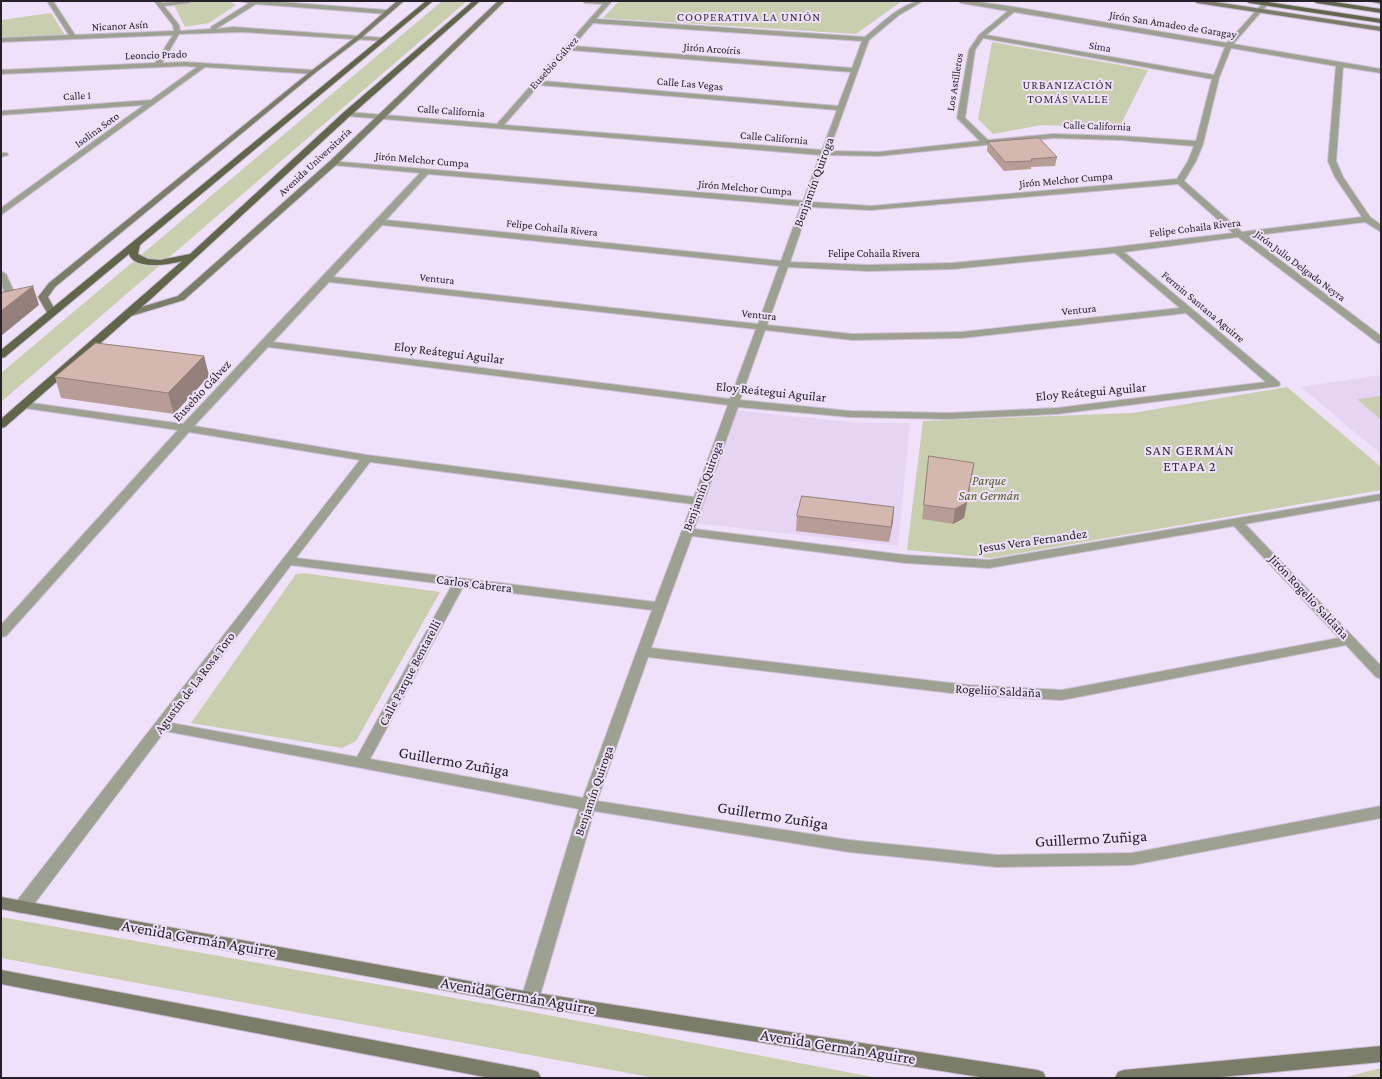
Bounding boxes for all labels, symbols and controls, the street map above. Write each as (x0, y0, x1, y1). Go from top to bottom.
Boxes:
street label: Jirón San Amadeo de Garagay (1108, 8, 1238, 42)
district label: COOPERATIVA LA UNIÓN (677, 10, 821, 24)
street label: Nicanor Asín (91, 18, 149, 34)
street label: Eusebio Gálvez (527, 34, 581, 92)
street label: Sima (1088, 39, 1112, 55)
street label: Jirón Arcoíris (683, 40, 741, 58)
street label: Leoncio Prado (125, 47, 187, 63)
street label: Los Astilleros (944, 52, 966, 112)
street label: Calle Las Vegas (656, 75, 724, 93)
district label: URBANIZACIÓN TOMÁS VALLE (1023, 78, 1113, 106)
street label: Calle 1 (63, 88, 91, 104)
street label: Calle California (417, 102, 485, 120)
street label: Isolina Soto (72, 110, 122, 150)
street label: Calle California (1063, 118, 1131, 134)
street label: Avenida Universitaria (276, 125, 354, 199)
street label: Calle California (740, 128, 808, 148)
street label: Benjamín Quiroga (791, 135, 837, 229)
street label: Jirón Melchor Cumpa (375, 149, 469, 171)
street label: Jirón Melchor Cumpa (1019, 169, 1113, 191)
street label: Jirón Melchor Cumpa (698, 177, 792, 199)
street label: Felipe Cohaila Rivera (1149, 216, 1241, 240)
street label: Felipe Cohaila Rivera (506, 217, 598, 239)
street label: Jirón Julio Delgado Neyra (1252, 228, 1348, 304)
street label: Felipe Cohaila Rivera (828, 247, 920, 261)
street label: Fermin Santana Aguirre (1159, 268, 1247, 346)
street label: Ventura (419, 271, 455, 287)
street label: Ventura (1061, 302, 1097, 318)
street label: Ventura (741, 307, 777, 323)
street label: Eloy Reátegui Aguilar (393, 338, 505, 368)
street label: Eusebio Gálvez (170, 357, 234, 425)
street label: Eloy Reátegui Aguilar (715, 378, 827, 406)
street label: Eloy Reátegui Aguilar (1035, 379, 1147, 405)
street label: Benjamín Quiroga (680, 439, 726, 533)
district label: SAN GERMÁN ETAPA 2 (1145, 443, 1235, 476)
park label: Parque San Germán (958, 473, 1020, 504)
street label: Jesus Vera Fernandez (978, 526, 1088, 556)
street label: Jirón Rogelio Saldaña (1266, 551, 1352, 643)
street label: Carlos Cabrera (435, 572, 513, 596)
street label: Calle Parque Bentarelli (376, 618, 444, 728)
street label: Agustín de La Rosa Toro (152, 629, 238, 737)
street label: Rogeliio Saldaña (955, 681, 1041, 701)
street label: Guillermo Zuñiga (397, 743, 511, 781)
street label: Benjamín Quiroga (571, 744, 617, 838)
street label: Guillermo Zuñiga (716, 798, 830, 834)
street label: Guillermo Zuñiga (1034, 826, 1148, 852)
street label: Avenida Germán Aguirre (120, 916, 278, 962)
street label: Avenida Germán Aguirre (439, 973, 597, 1019)
street label: Avenida Germán Aguirre (759, 1025, 917, 1069)

